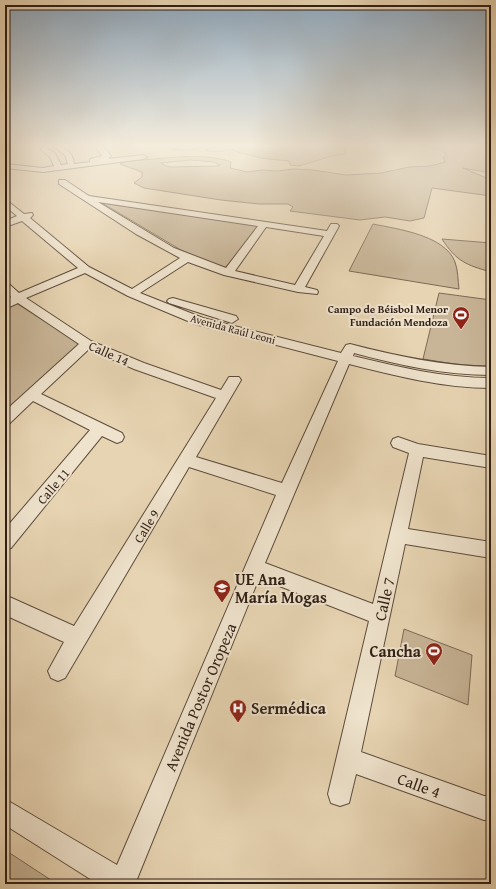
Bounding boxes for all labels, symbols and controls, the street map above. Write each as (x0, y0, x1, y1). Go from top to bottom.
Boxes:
place label: Campo de Béisbol Menor Fundación Mendoza (328, 301, 448, 330)
sports icon: Campo de Béisbol Menor Fundación Mendoza (451, 305, 471, 330)
street label: Avenida Raúl Leoni (189, 310, 277, 348)
street label: Calle 14 (86, 336, 132, 371)
street label: Calle 11 (33, 464, 74, 509)
street label: Calle 9 (129, 506, 164, 546)
place label: UE Ana María Mogas (235, 567, 327, 609)
street label: Calle 7 (367, 575, 401, 623)
school or university icon: UE Ana María Mogas (212, 578, 232, 603)
street label: Avenida Postor Oropeza (158, 619, 242, 775)
place label: Cancha (370, 639, 422, 663)
sports icon: Cancha (424, 641, 444, 666)
place label: Sermédica (251, 696, 327, 720)
hospital icon: Sermédica (228, 698, 248, 723)
street label: Calle 4 (394, 766, 444, 804)

